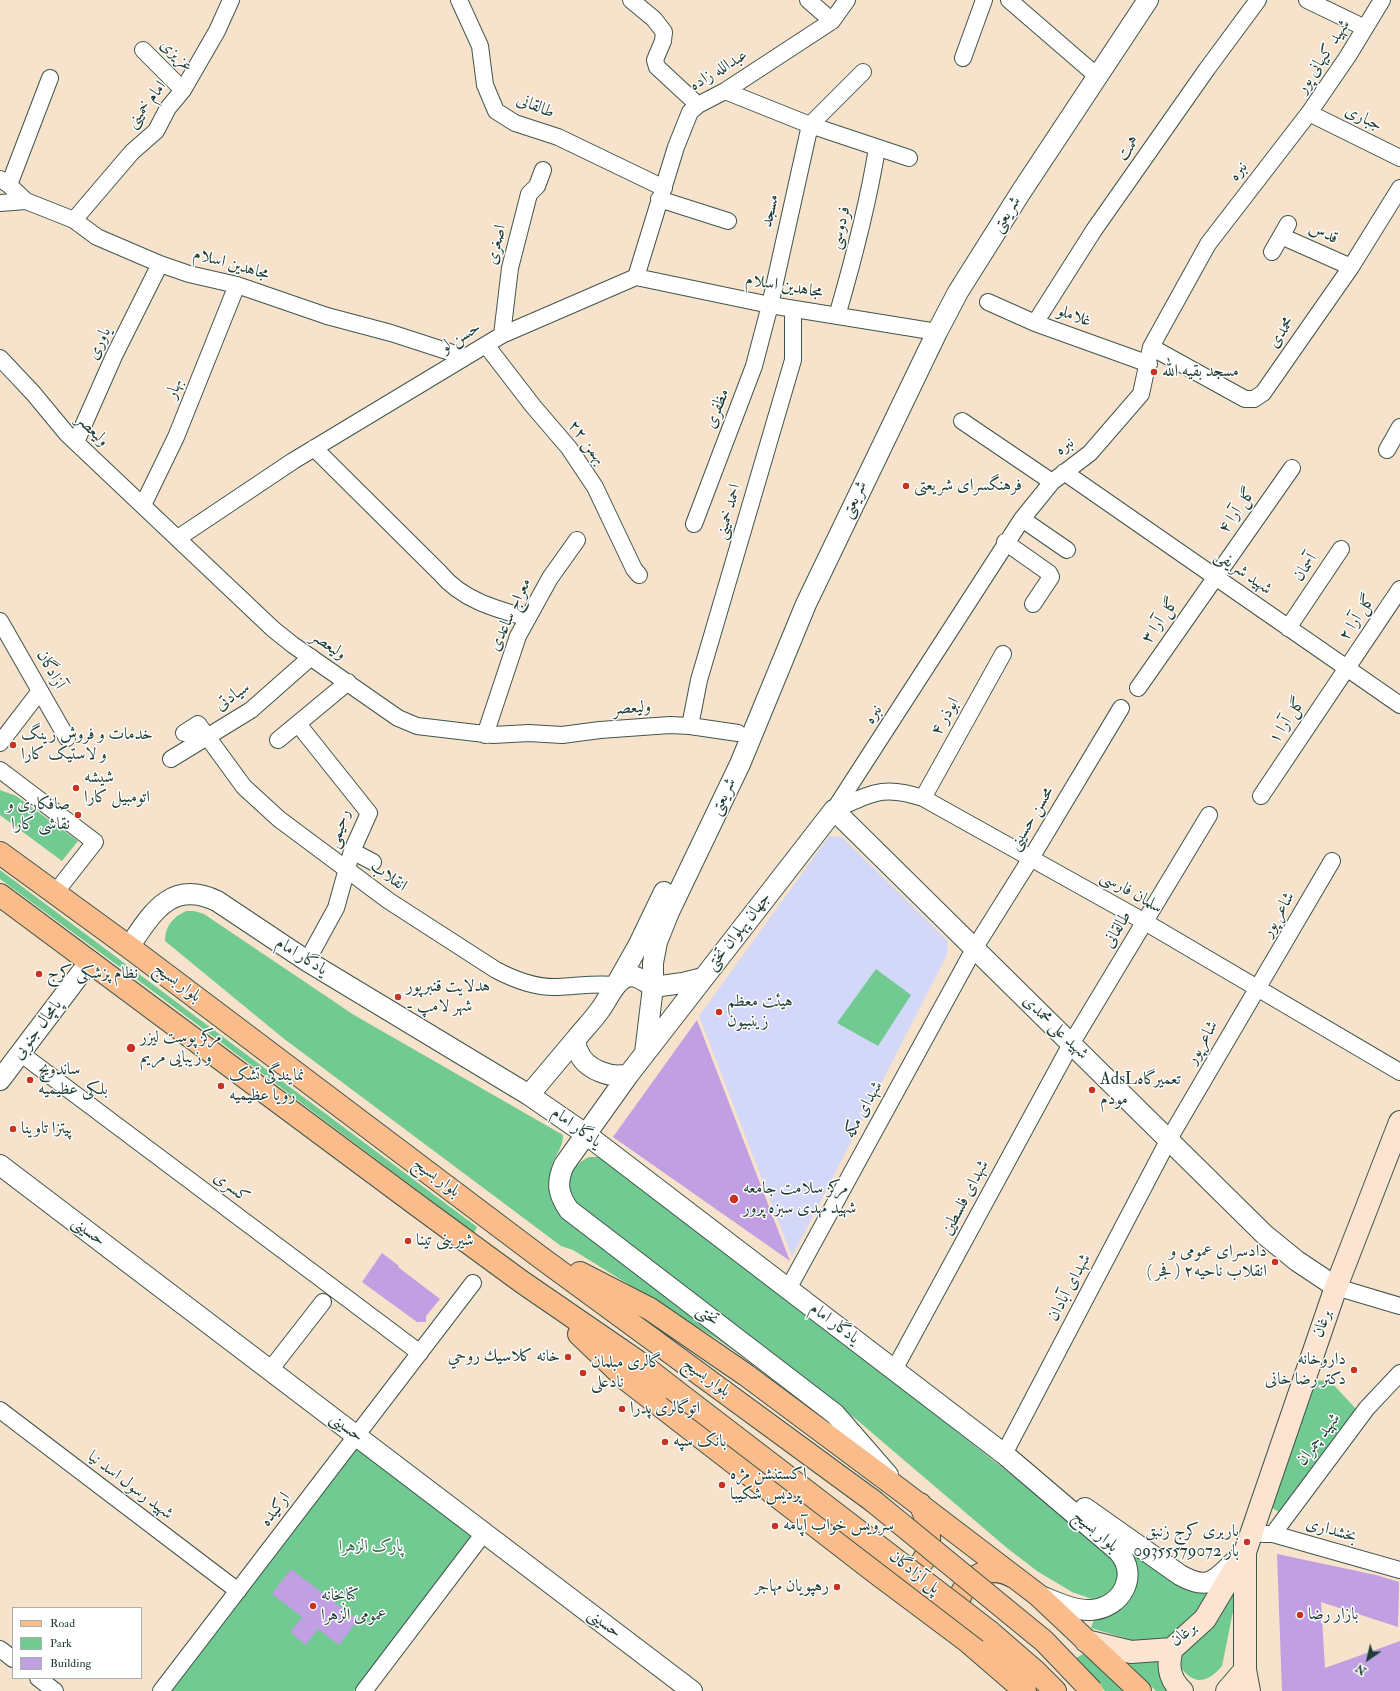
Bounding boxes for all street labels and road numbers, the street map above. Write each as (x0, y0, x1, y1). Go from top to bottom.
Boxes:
street label: شهید کیهانی پور (1293, 16, 1355, 98)
street label: عزیزی (155, 35, 197, 77)
street label: عبدالله زاده (686, 46, 752, 96)
street label: امام خمینی (122, 77, 172, 133)
street label: طالقانی (513, 90, 557, 124)
street label: جباری (1341, 101, 1385, 137)
street label: همت (1113, 132, 1145, 166)
street label: نبره (1225, 158, 1253, 186)
street label: مسجد (758, 193, 784, 229)
street label: شریعتی (988, 193, 1026, 237)
street label: فردوسی (826, 204, 856, 252)
street label: قدس (1305, 219, 1341, 249)
street label: اصغری (482, 223, 512, 267)
street label: مجاهدین اسلام (191, 244, 271, 286)
street label: مجاهدین اسلام (744, 270, 824, 304)
street label: غلاملو (1054, 301, 1094, 333)
street label: محمدی (1264, 313, 1300, 353)
street label: حسن لو (437, 318, 485, 358)
street label: یاوری (83, 324, 117, 364)
street label: بهار (162, 376, 188, 402)
street label: مظفری (701, 386, 735, 432)
street label: ولیعصر (71, 410, 113, 452)
street label: ۲۲ بهمن (563, 417, 609, 469)
street label: نبره (1051, 433, 1079, 461)
street label: شریعتی (837, 478, 873, 522)
street label: احمد خمینی (711, 482, 747, 542)
street label: گل آرا ۴ (1215, 484, 1261, 538)
street label: شهید شریفی (1210, 546, 1276, 600)
street label: آسمان (1289, 550, 1323, 586)
street label: معراج ساعدی (485, 575, 537, 655)
street label: گل آرا ۲ (1335, 591, 1381, 645)
street label: گل آرا ۳ (1138, 594, 1184, 648)
street label: ولیعصر (306, 627, 350, 665)
street label: آزادگان (31, 647, 69, 693)
street label: سیادتی (212, 678, 254, 716)
street label: ابوذر ۴ (927, 694, 965, 740)
street label: گل آرا ۱ (1265, 694, 1311, 748)
street label: ولیعصر (612, 697, 652, 721)
street label: نبره (860, 702, 888, 728)
street label: شریعتی (706, 775, 742, 819)
street label: محسن حسینی (1005, 783, 1059, 855)
street label: رحیمی (324, 807, 356, 851)
street label: انقلاب (365, 857, 411, 897)
street label: سلمان فارسی (1096, 867, 1166, 919)
street label: جهان پهلوان تختی (702, 889, 776, 975)
street label: شاعر پور (1258, 889, 1300, 941)
street label: طالقانی (1099, 908, 1137, 952)
street label: یادگار امام (271, 933, 331, 981)
street label: بلوار بسیج (149, 959, 205, 1007)
street label: شهید علی محمدی (1018, 991, 1092, 1065)
street label: پامچال جنوبی (9, 996, 67, 1064)
street label: شاعرپور (1182, 1018, 1224, 1068)
street label: شهدای مکه (840, 1078, 888, 1142)
street label: یادگار امام (547, 1103, 605, 1153)
street label: بلوار بسیج (408, 1154, 464, 1202)
street label: شهدای فلسطین (938, 1157, 994, 1239)
street label: کسری (209, 1168, 253, 1208)
street label: حسینی (67, 1213, 109, 1251)
street label: شهدای آبادان (1044, 1251, 1096, 1325)
street label: یادگار امام (805, 1299, 863, 1349)
street label: تختی (692, 1301, 722, 1331)
street label: برغان (1309, 1307, 1337, 1341)
street label: بلوار بسیج (678, 1354, 734, 1402)
street label: حسینی (325, 1409, 367, 1447)
street label: شهید چمران (1292, 1409, 1346, 1471)
street label: شهید رسول اسد نیا (83, 1447, 177, 1525)
street label: ارکیده (257, 1489, 295, 1531)
street label: بلوار بسیج (1068, 1507, 1122, 1557)
street label: بخشداری (1303, 1514, 1359, 1548)
street label: پل آزادگان (884, 1547, 944, 1599)
street label: حسینی (583, 1605, 625, 1643)
street label: برغان (1167, 1618, 1201, 1652)

